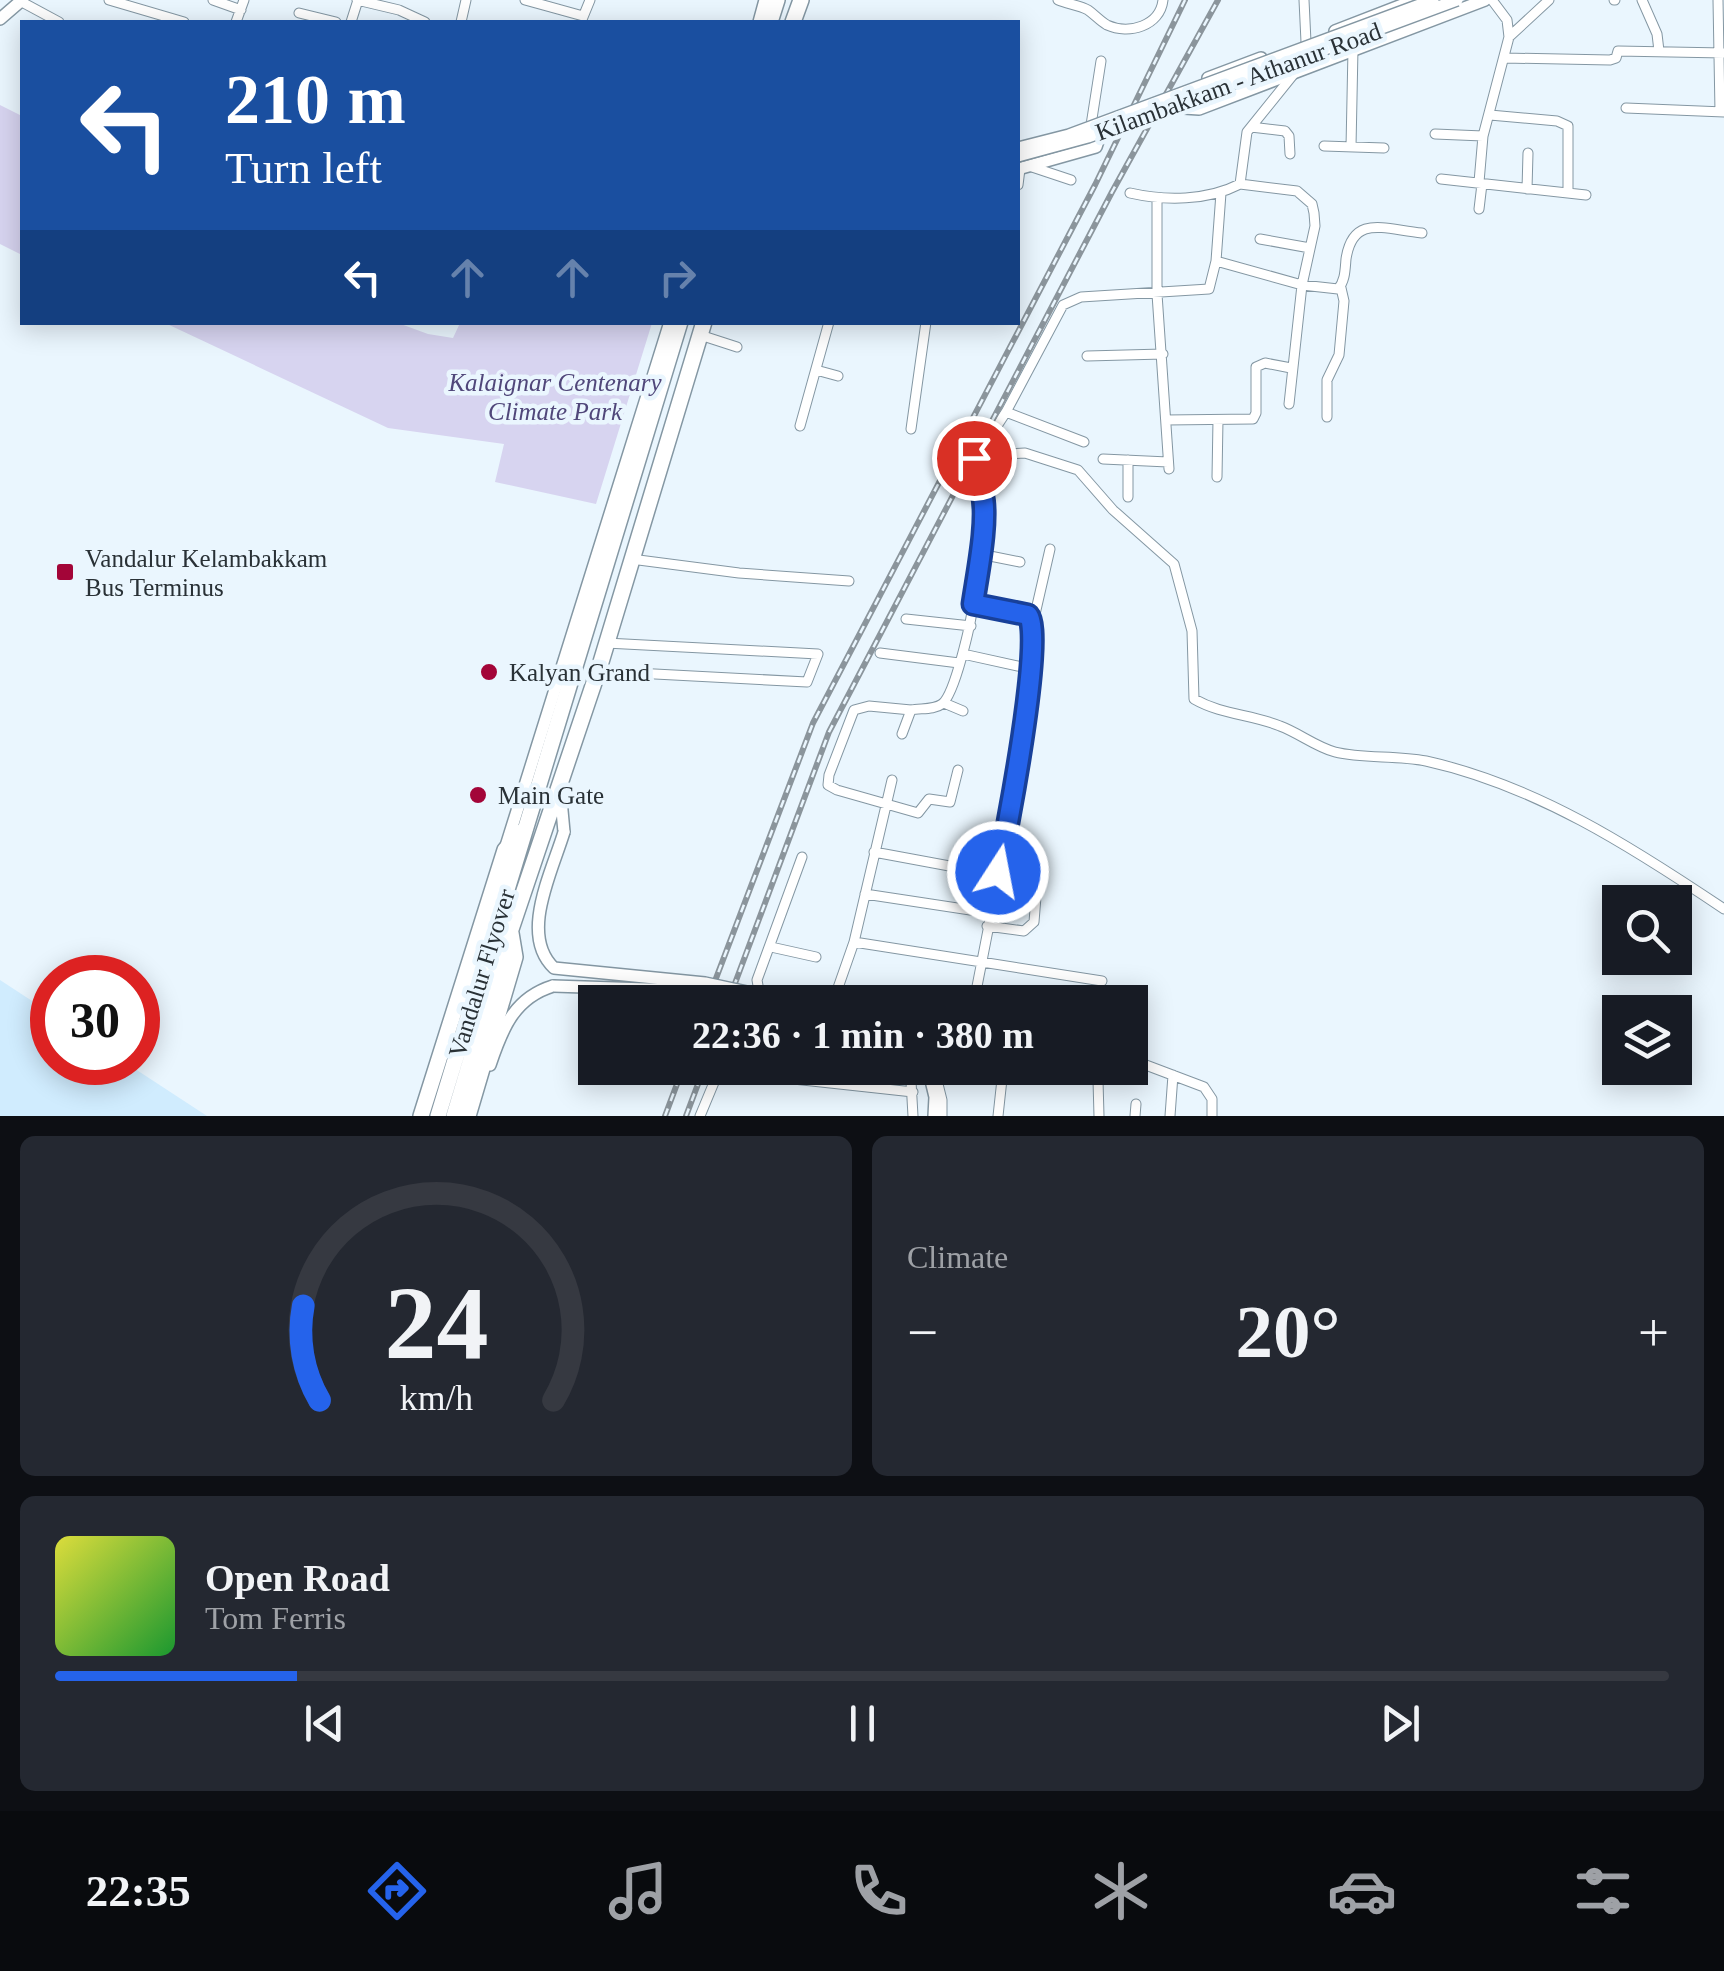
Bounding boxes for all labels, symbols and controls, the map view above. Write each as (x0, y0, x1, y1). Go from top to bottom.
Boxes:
street label: Kilambakkam - Athanur Road (1092, 17, 1385, 146)
icon: left (60, 60, 190, 190)
text: 210 m (225, 61, 406, 138)
text: Turn left (225, 143, 382, 193)
icon: left (335, 250, 390, 305)
icon: ahead (440, 250, 495, 305)
icon: ahead (545, 250, 600, 305)
icon: right (650, 250, 705, 305)
park label: Kalaignar Centenary Climate Park (447, 369, 662, 425)
pin (932, 416, 1017, 501)
icon: arrive (947, 431, 1002, 486)
place label: Vandalur Kelambakkam Bus Terminus (85, 545, 328, 601)
marker: Vandalur Kelambakkam Bus Terminus (54, 561, 76, 583)
place label: Kalyan Grand (509, 659, 650, 686)
marker: Kalyan Grand (478, 661, 500, 683)
place label: Main Gate (498, 782, 604, 809)
marker: Main Gate (467, 784, 489, 806)
position arrow (946, 820, 1050, 924)
street label: Vandalur Flyover (443, 885, 520, 1060)
map controls (1602, 885, 1692, 1085)
button: search (1602, 885, 1692, 975)
speed limit sign: 30 (30, 955, 160, 1085)
button: layers (1602, 995, 1692, 1085)
text: 22:36 · 1 min · 380 m (692, 1014, 1034, 1056)
text: Climate (907, 1239, 1008, 1275)
text: 24 (384, 1265, 488, 1380)
text: 20° (1236, 1290, 1341, 1373)
text: − (907, 1302, 938, 1363)
text: + (1638, 1302, 1669, 1363)
text: km/h (399, 1378, 473, 1418)
text: Open Road (205, 1557, 390, 1599)
text: Tom Ferris (205, 1600, 346, 1636)
icon: previous (297, 1696, 352, 1751)
icon: pause (835, 1696, 890, 1751)
icon: next (1373, 1696, 1428, 1751)
icon: directions (362, 1856, 432, 1926)
icon: music (603, 1856, 673, 1926)
icon: phone (844, 1856, 914, 1926)
icon: climate (1086, 1856, 1156, 1926)
icon: car (1327, 1856, 1397, 1926)
icon: filters (1568, 1856, 1638, 1926)
text: 22:35 (86, 1866, 191, 1916)

